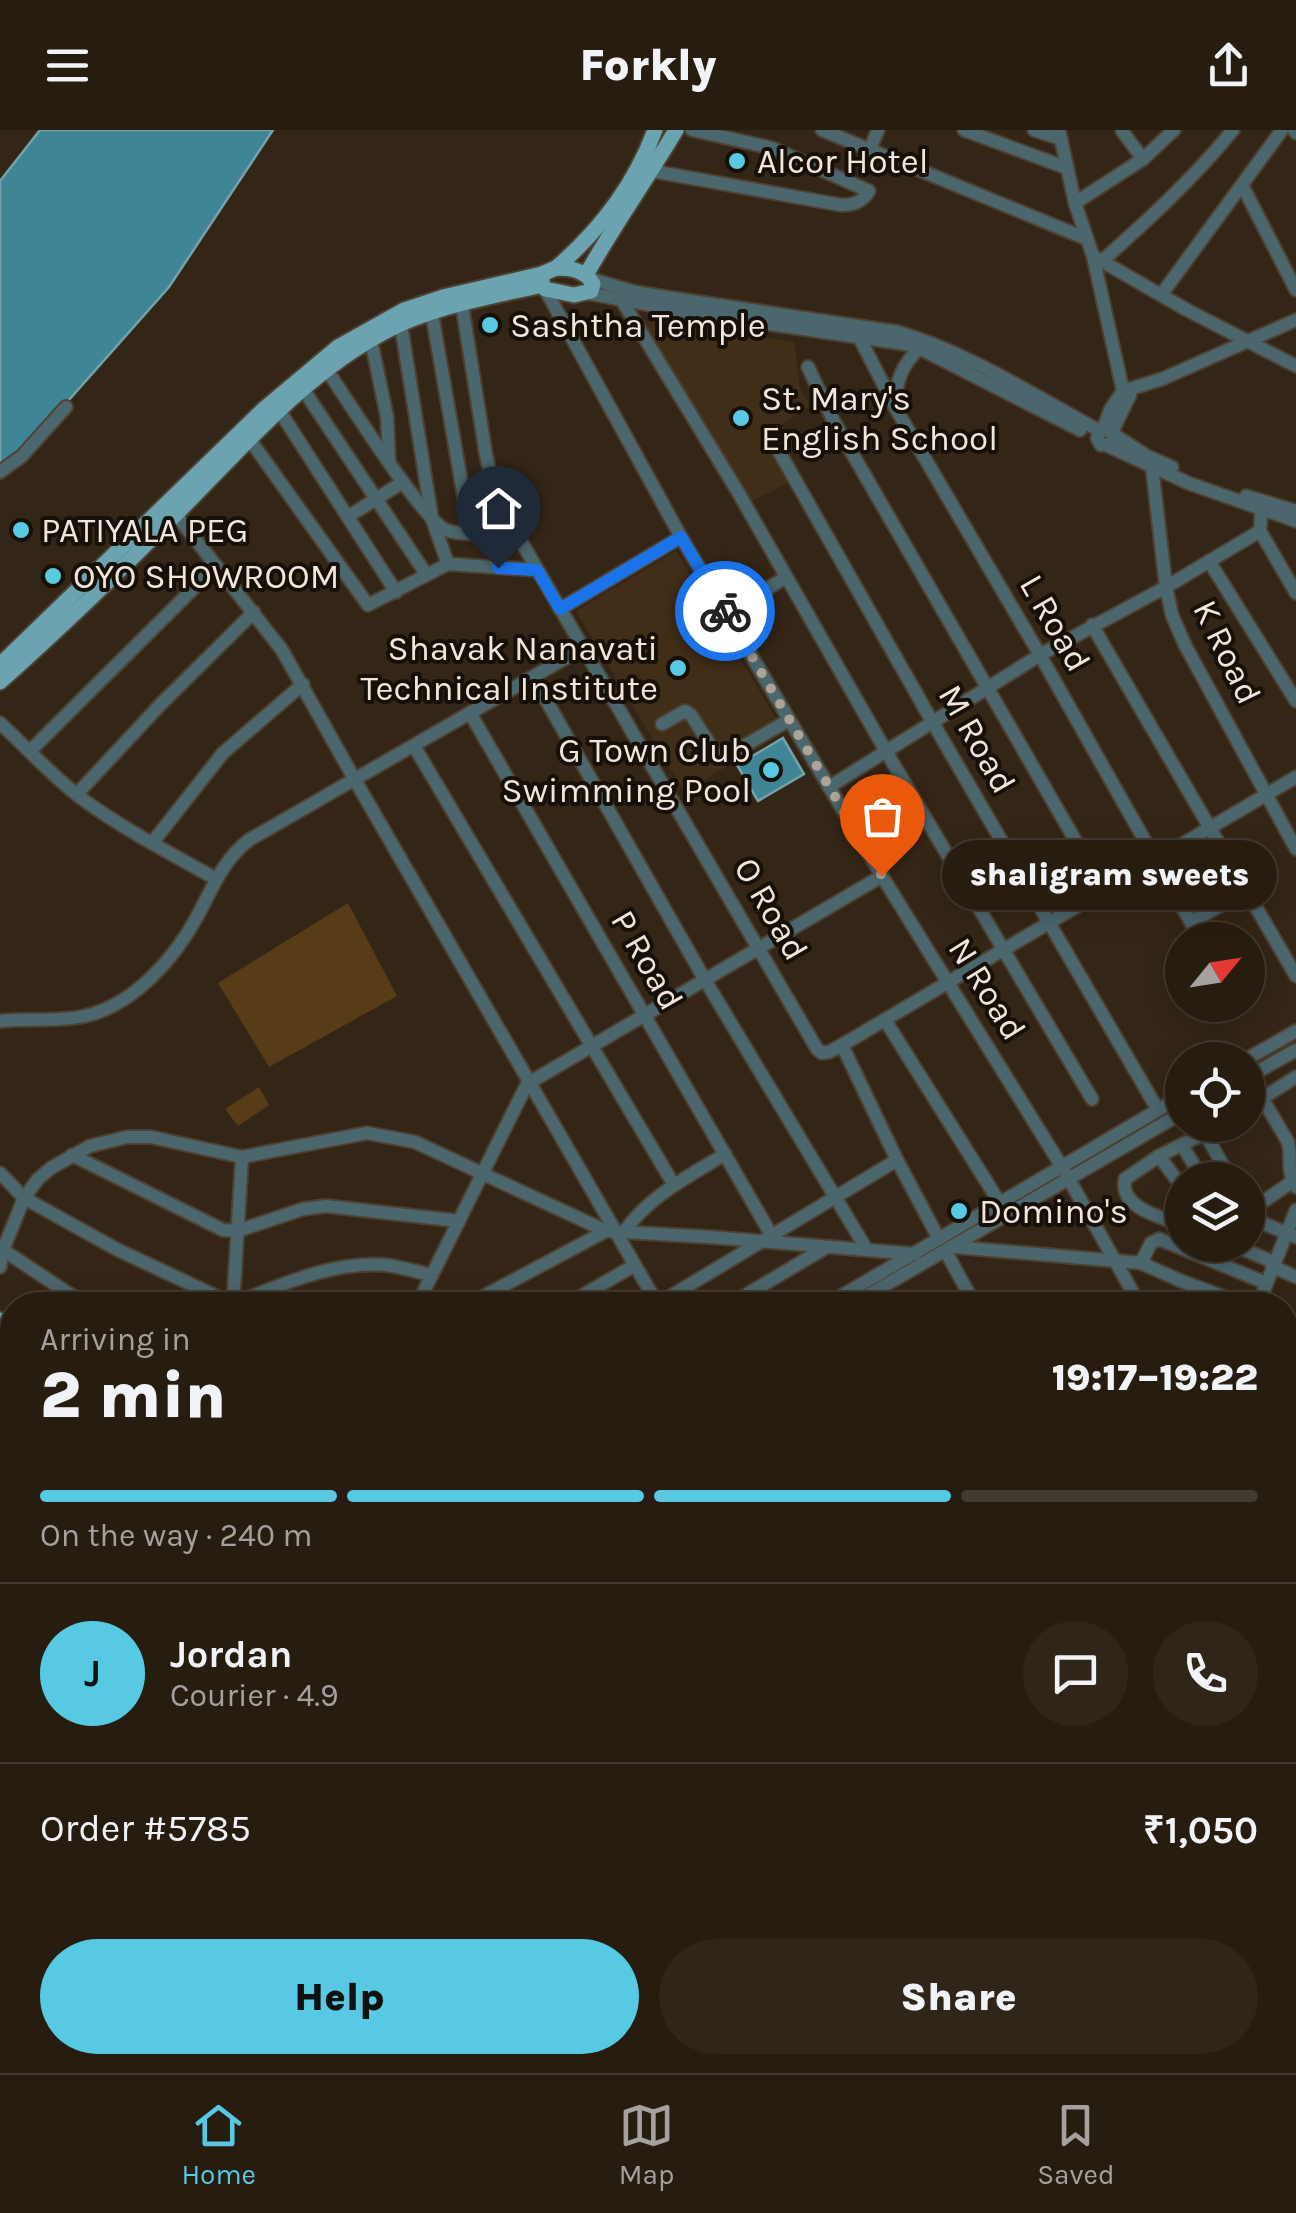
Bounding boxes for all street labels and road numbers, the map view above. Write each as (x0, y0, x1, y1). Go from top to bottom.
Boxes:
street label: L Road (1011, 567, 1099, 679)
street label: K Road (1184, 594, 1270, 710)
street label: M Road (930, 677, 1024, 801)
street label: O Road (725, 850, 817, 968)
street label: P Road (602, 903, 692, 1017)
street label: N Road (940, 930, 1034, 1048)

